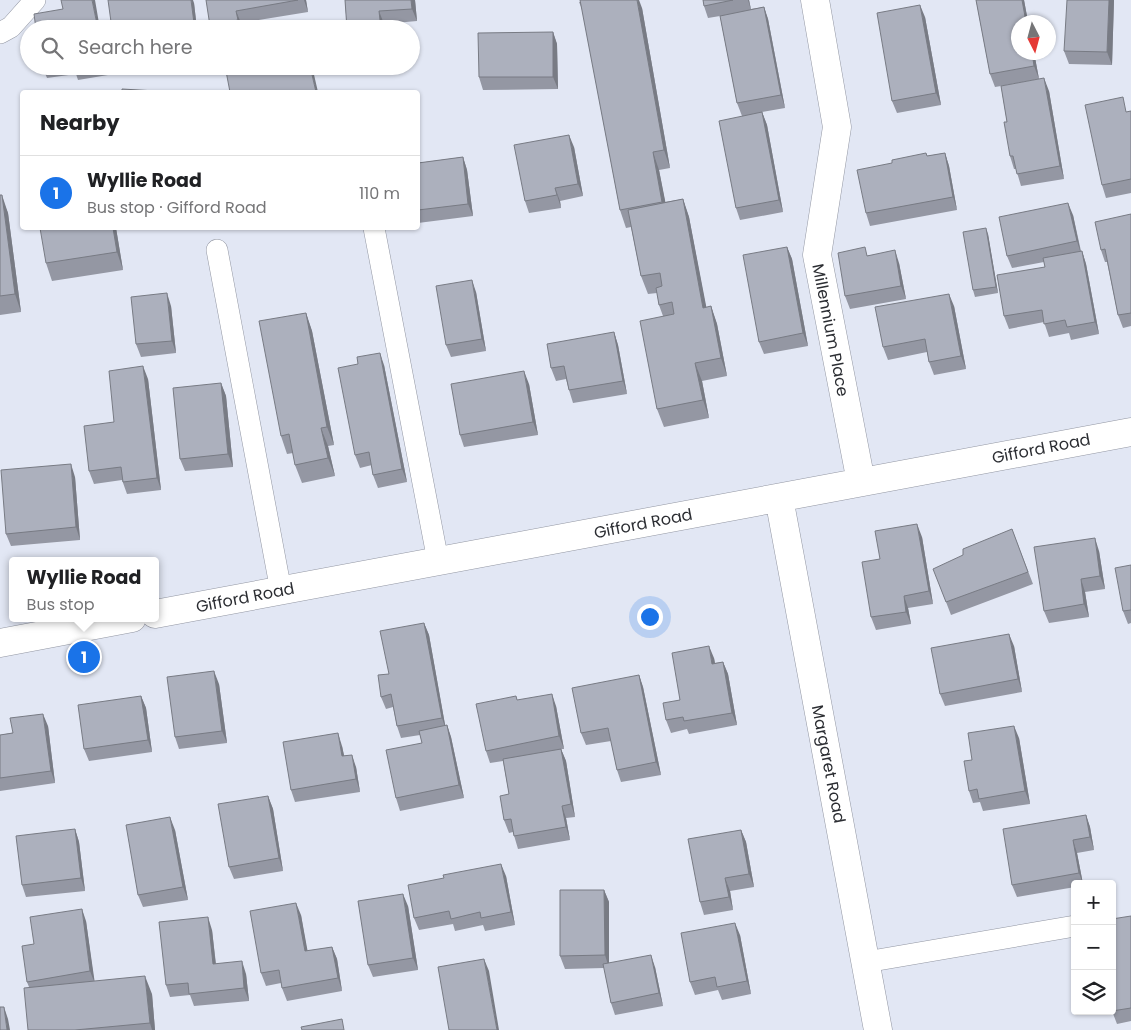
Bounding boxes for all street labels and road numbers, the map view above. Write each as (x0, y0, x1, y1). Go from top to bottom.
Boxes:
street label: Millennium Place (806, 262, 855, 398)
street label: Gifford Road (990, 428, 1092, 469)
street label: Gifford Road (592, 503, 694, 544)
street label: Gifford Road (194, 577, 296, 618)
street label: Margaret Road (806, 703, 851, 825)

